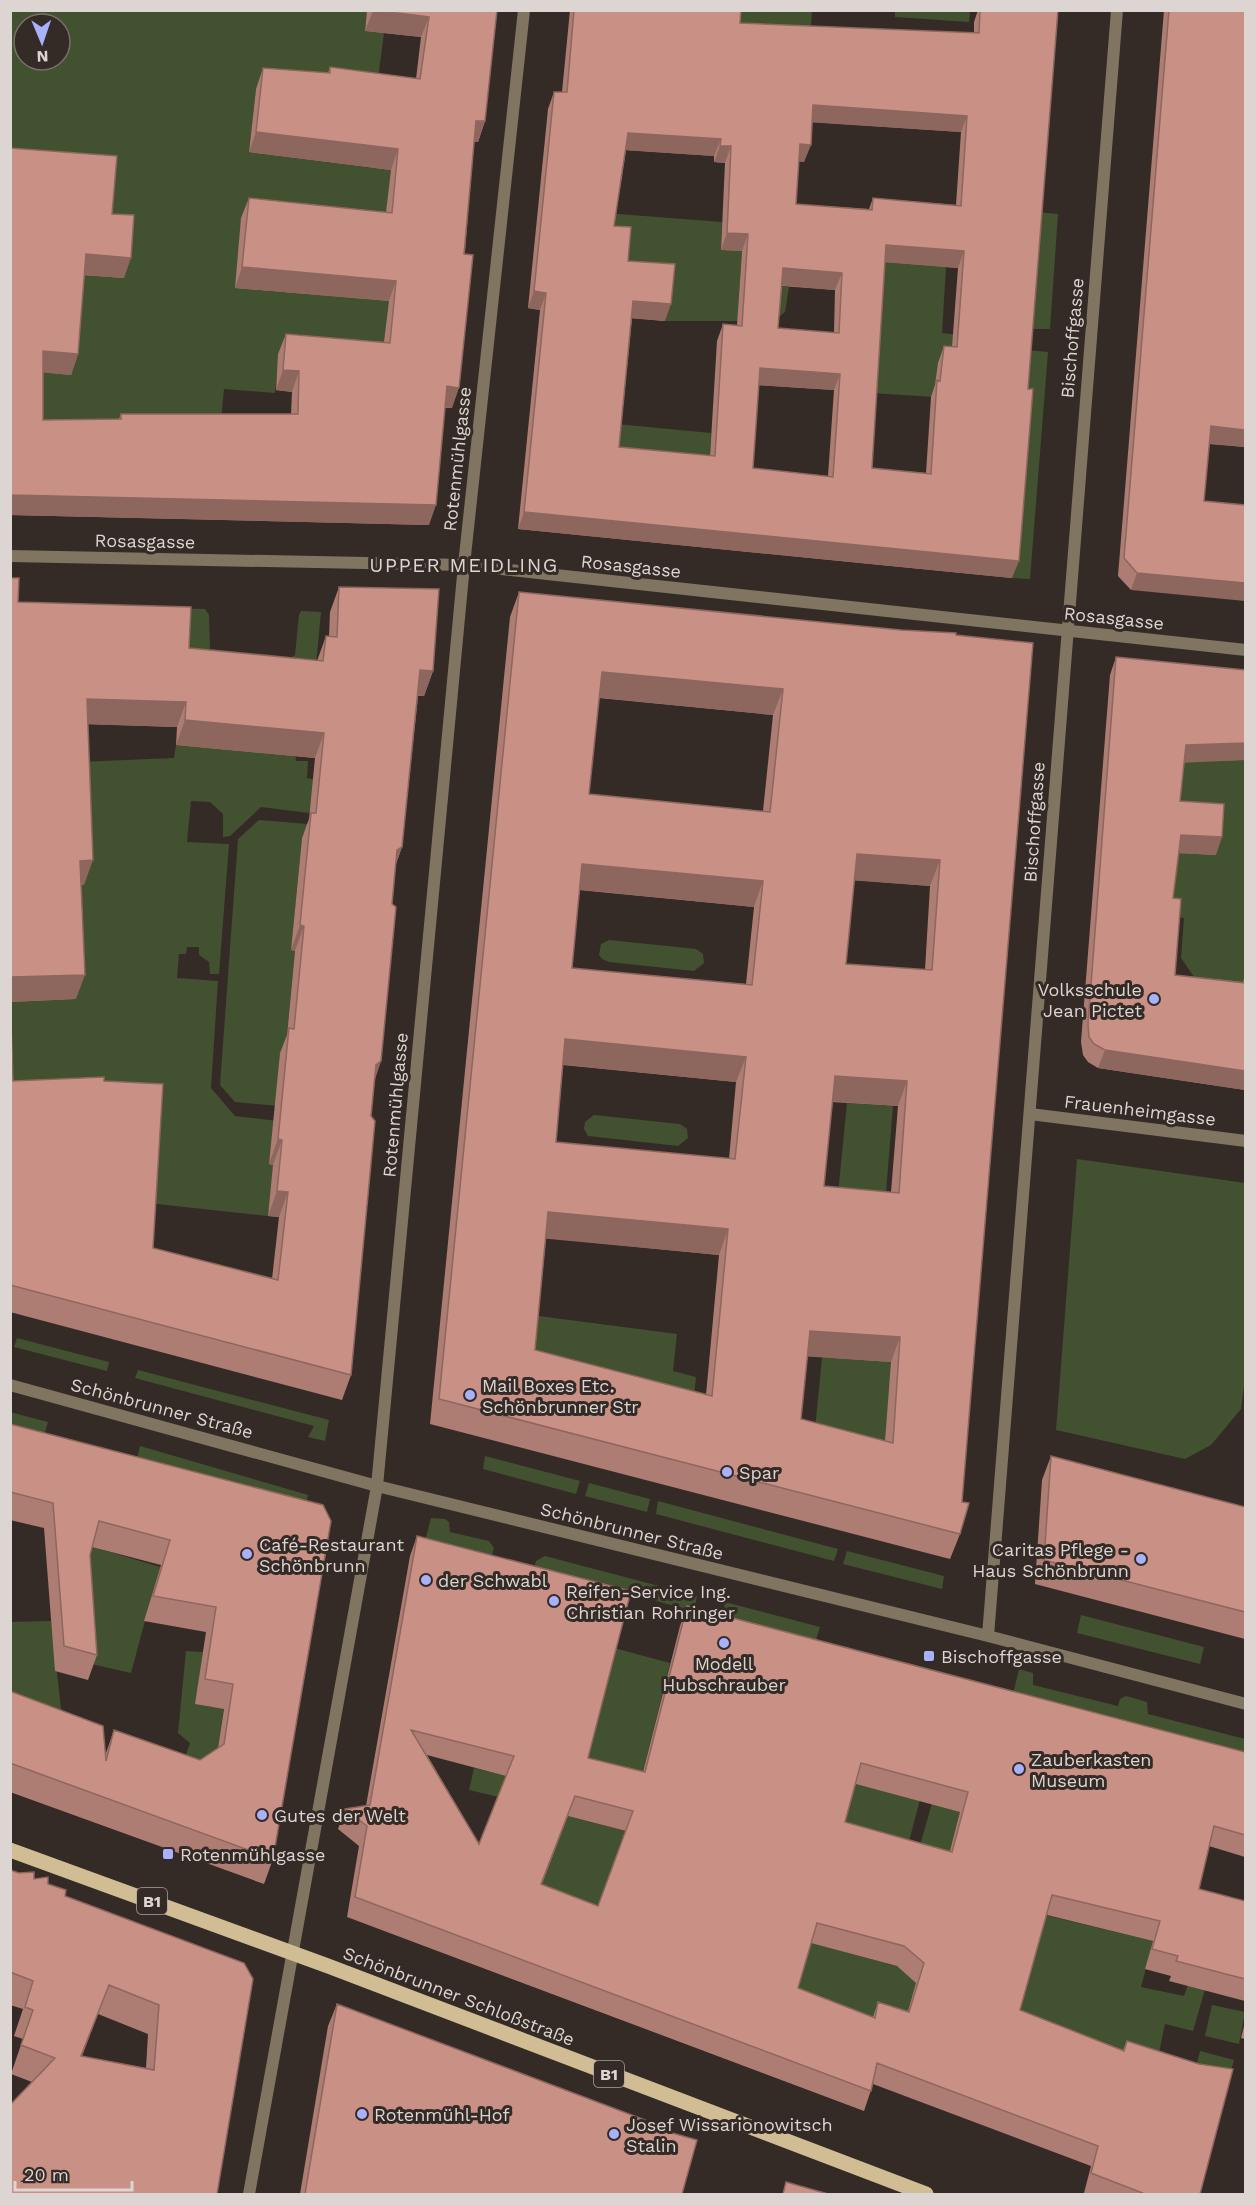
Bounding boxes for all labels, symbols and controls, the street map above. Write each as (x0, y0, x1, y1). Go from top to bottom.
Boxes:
north arrow (12, 12, 72, 72)
text: N (36, 47, 49, 66)
street label: Bischoffgasse (1056, 277, 1088, 399)
street label: Rotenmühlgasse (439, 386, 475, 532)
street label: Rosasgasse (94, 530, 196, 552)
street label: Rosasgasse (580, 550, 682, 582)
district label: UPPER MEIDLING (369, 553, 559, 577)
street label: Rosasgasse (1063, 602, 1165, 634)
street label: Bischoffgasse (1019, 761, 1049, 883)
place label: Volksschule Jean Pictet (1038, 979, 1142, 1021)
marker: Volksschule Jean Pictet (1147, 992, 1161, 1006)
street label: Rotenmühlgasse (378, 1032, 412, 1178)
street label: Frauenheimgasse (1063, 1090, 1217, 1130)
street label: Schönbrunner Straße (68, 1374, 256, 1442)
place label: Mail Boxes Etc. Schönbrunner Str (482, 1375, 639, 1417)
marker: Mail Boxes Etc. Schönbrunner Str (463, 1388, 477, 1402)
place label: Spar (739, 1462, 779, 1483)
marker: Spar (720, 1465, 734, 1479)
street label: Schönbrunner Straße (538, 1498, 726, 1564)
place label: Café-Restaurant Schönbrunn (259, 1534, 405, 1576)
place label: Caritas Pflege - Haus Schönbrunn (972, 1539, 1129, 1581)
marker: Café-Restaurant Schönbrunn (240, 1547, 254, 1561)
marker: Caritas Pflege - Haus Schönbrunn (1134, 1552, 1148, 1566)
place label: der Schwabl (438, 1570, 548, 1591)
marker: der Schwabl (419, 1573, 433, 1587)
place label: Reifen-Service Ing. Christian Rohringer (566, 1581, 735, 1623)
marker: Reifen-Service Ing. Christian Rohringer (547, 1594, 561, 1608)
marker: Modell Hubschrauber (717, 1636, 731, 1650)
place label: Bischoffgasse (941, 1646, 1062, 1667)
marker: Bischoffgasse (922, 1649, 936, 1663)
place label: Modell Hubschrauber (662, 1653, 786, 1695)
place label: Zauberkasten Museum (1031, 1749, 1151, 1791)
marker: Zauberkasten Museum (1012, 1762, 1026, 1776)
place label: Gutes der Welt (274, 1805, 406, 1826)
marker: Gutes der Welt (255, 1808, 269, 1822)
place label: Rotenmühlgasse (180, 1844, 325, 1865)
marker: Rotenmühlgasse (161, 1847, 175, 1861)
road number: B1 (137, 1888, 167, 1914)
street label: Schönbrunner Schloßstraße (340, 1942, 578, 2050)
road number: B1 (594, 2061, 624, 2087)
place label: Rotenmühl-Hof (374, 2104, 510, 2125)
marker: Rotenmühl-Hof (355, 2107, 369, 2121)
place label: Josef Wissarionowitsch Stalin (626, 2114, 833, 2156)
marker: Josef Wissarionowitsch Stalin (607, 2127, 621, 2141)
scale bar (15, 2154, 132, 2192)
text: 20 m (24, 2164, 69, 2185)

